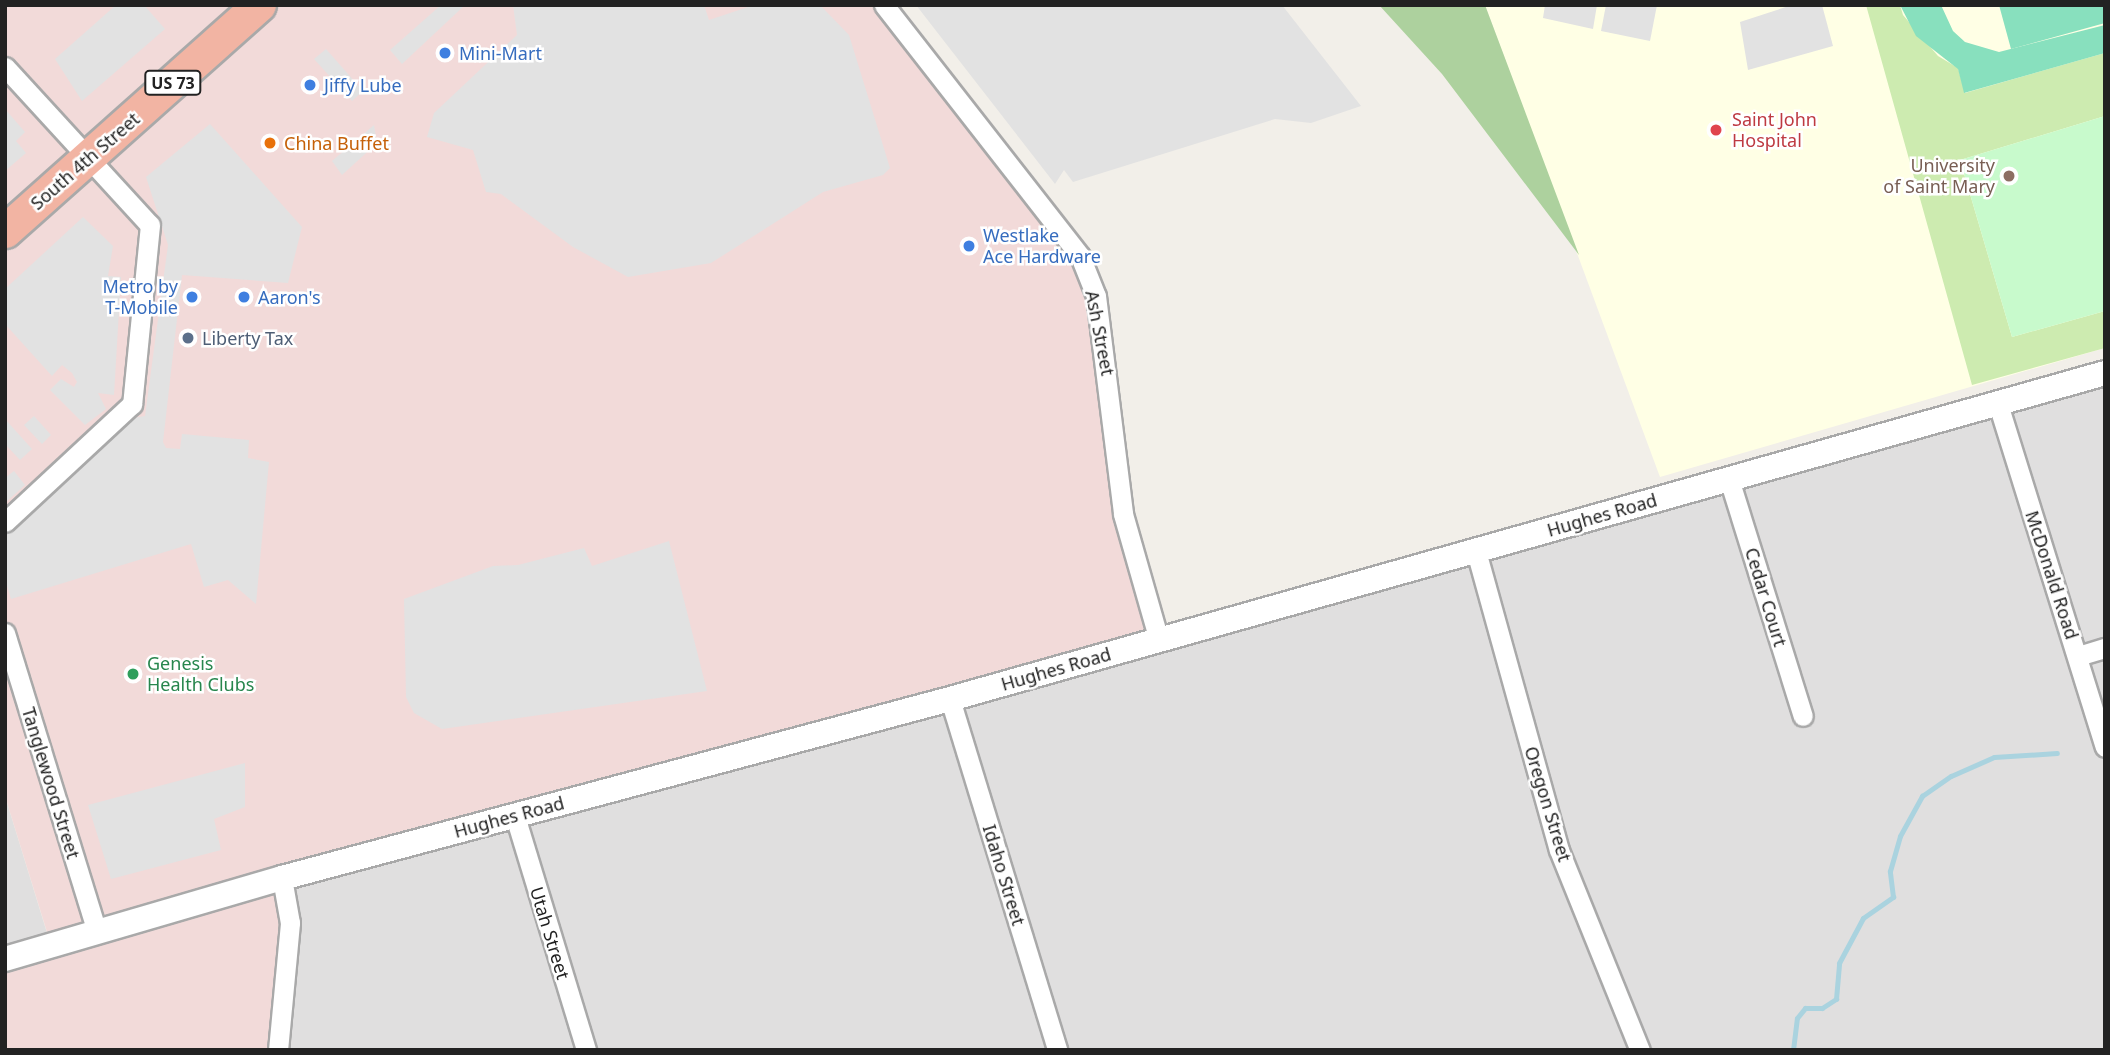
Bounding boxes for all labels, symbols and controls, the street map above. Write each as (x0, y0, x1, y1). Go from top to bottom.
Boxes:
place label: Mini-Mart (459, 42, 542, 64)
marker: Mini-Mart (437, 45, 453, 61)
road number: US 73 (143, 71, 203, 96)
place label: Jiffy Lube (324, 74, 402, 96)
marker: Jiffy Lube (302, 77, 318, 93)
street label: South 4th Street (26, 108, 144, 214)
place label: Saint John Hospital (1732, 109, 1817, 152)
marker: Saint John Hospital (1706, 120, 1726, 140)
place label: China Buffet (284, 132, 389, 154)
marker: China Buffet (262, 135, 278, 151)
place label: University of Saint Mary (1883, 155, 1995, 198)
marker: University of Saint Mary (2001, 168, 2017, 184)
place label: Westlake Ace Hardware (983, 225, 1101, 268)
marker: Westlake Ace Hardware (961, 238, 977, 254)
place label: Metro by T-Mobile (102, 276, 178, 318)
place label: Aaron's (258, 286, 321, 308)
marker: Metro by T-Mobile (184, 289, 200, 305)
marker: Aaron's (236, 289, 252, 305)
street label: Ash Street (1081, 289, 1119, 377)
place label: Liberty Tax (202, 327, 293, 349)
marker: Liberty Tax (180, 330, 196, 346)
street label: Hughes Road (1545, 489, 1659, 541)
street label: McDonald Road (2021, 508, 2083, 642)
street label: Cedar Court (1741, 545, 1791, 649)
street label: Hughes Road (999, 643, 1113, 695)
place label: Genesis Health Clubs (147, 653, 254, 696)
marker: Genesis Health Clubs (125, 666, 141, 682)
street label: Tanglewood Street (18, 705, 84, 861)
street label: Oregon Street (1520, 744, 1576, 864)
street label: Hughes Road (451, 792, 567, 842)
street label: Idaho Street (978, 822, 1030, 928)
street label: Utah Street (526, 884, 574, 982)

